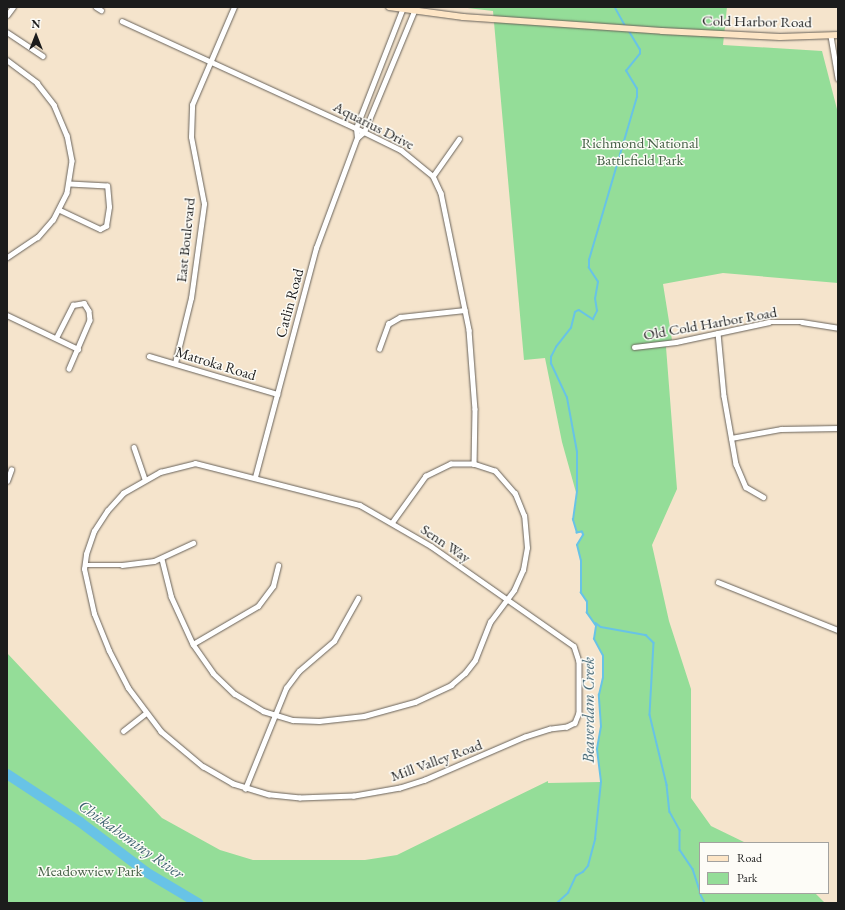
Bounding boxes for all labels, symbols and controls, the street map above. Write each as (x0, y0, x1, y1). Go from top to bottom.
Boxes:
street label: Cold Harbor Road (702, 11, 812, 31)
north arrow (16, 16, 56, 56)
text: N (32, 17, 40, 31)
street label: Aquarius Drive (330, 97, 418, 153)
park label: Richmond National Battlefield Park (582, 133, 698, 168)
street label: East Boulevard (172, 197, 198, 283)
street label: Catlin Road (271, 266, 307, 340)
street label: Old Cold Harbor Road (642, 302, 778, 344)
street label: Matroka Road (173, 342, 259, 384)
street label: Senn Way (418, 520, 474, 566)
water label: Beaverdam Creek (579, 657, 599, 763)
street label: Mill Valley Road (388, 735, 484, 785)
water label: Chickahominy River (75, 796, 187, 884)
legend (699, 842, 829, 894)
text: Road (737, 850, 762, 866)
park label: Meadowview Park (37, 862, 143, 880)
text: Park (737, 870, 757, 886)

